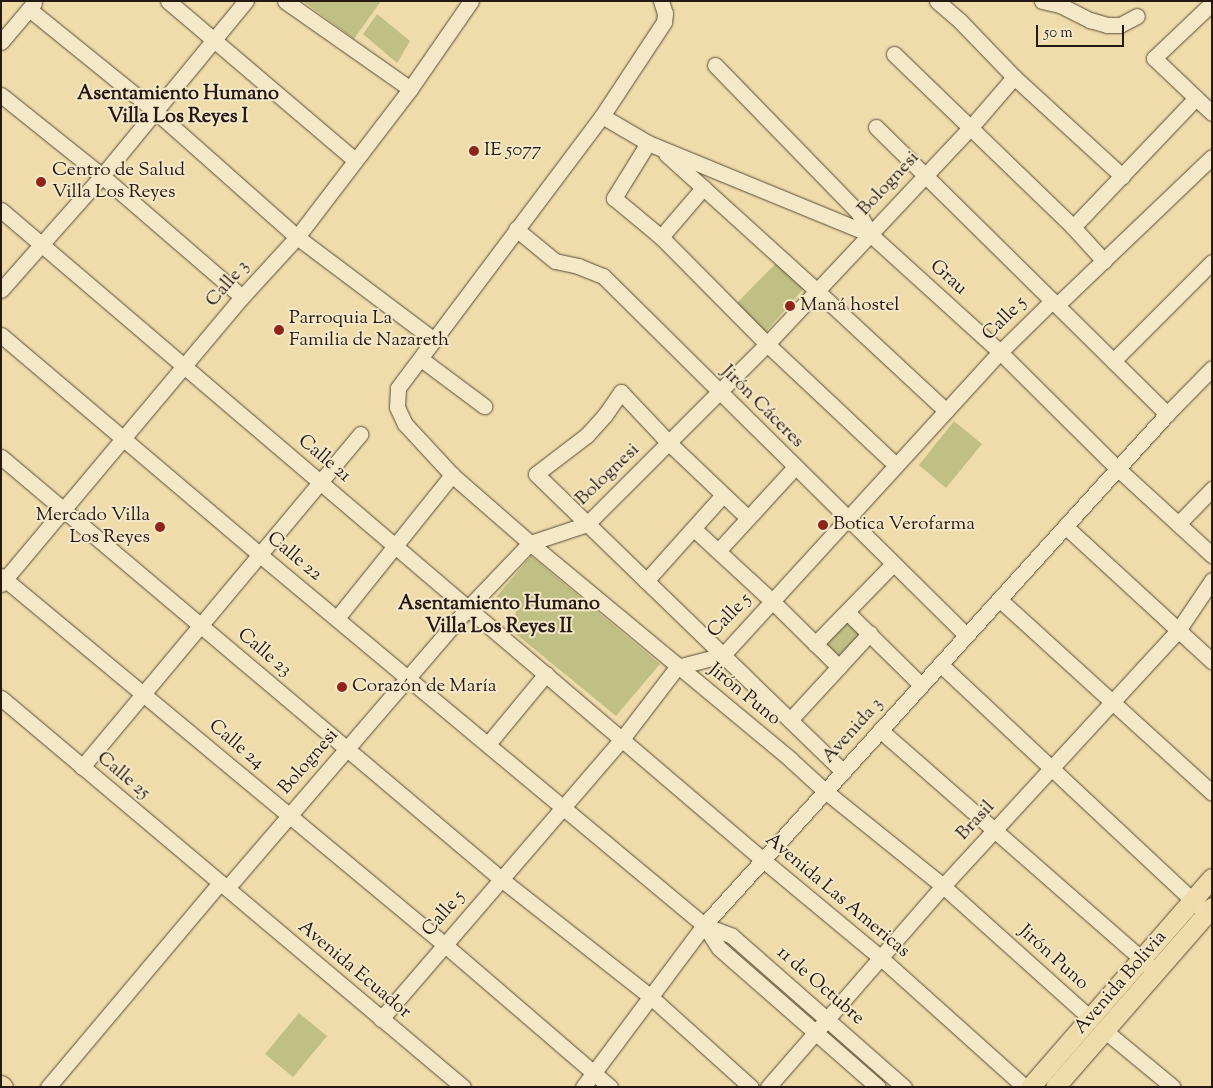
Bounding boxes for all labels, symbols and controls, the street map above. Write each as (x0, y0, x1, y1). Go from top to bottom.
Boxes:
scale bar (1038, 15, 1126, 47)
text: 50 m (1044, 23, 1073, 44)
district label: Asentamiento Humano Villa Los Reyes I (77, 83, 279, 130)
place label: IE 5077 (484, 140, 541, 162)
marker: IE 5077 (468, 145, 480, 157)
street label: Bolognesi (853, 147, 925, 221)
place label: Centro de Salud Villa Los Reyes (52, 160, 185, 204)
marker: Centro de Salud Villa Los Reyes (34, 175, 48, 189)
street label: Grau (925, 255, 971, 301)
street label: Calle 3 (201, 256, 255, 312)
street label: Calle 5 (978, 292, 1032, 346)
place label: Maná hostel (800, 295, 900, 317)
marker: Maná hostel (784, 300, 796, 312)
place label: Parroquia La Familia de Nazareth (289, 308, 449, 352)
marker: Parroquia La Familia de Nazareth (273, 324, 285, 336)
street label: Jirón Cáceres (716, 361, 808, 453)
street label: Calle 21 (293, 430, 355, 488)
street label: Bolognesi (571, 439, 645, 511)
place label: Mercado Villa Los Reyes (36, 505, 150, 549)
place label: Botica Verofarma (833, 514, 975, 536)
marker: Botica Verofarma (817, 519, 829, 531)
marker: Mercado Villa Los Reyes (154, 521, 166, 533)
street label: Calle 22 (262, 527, 326, 587)
street label: Calle 5 (703, 589, 757, 643)
district label: Asentamiento Humano Villa Los Reyes II (398, 592, 600, 639)
street label: Calle 23 (232, 624, 296, 682)
street label: Jirón Puno (703, 659, 785, 731)
place label: Corazón de María (352, 676, 497, 698)
marker: Corazón de María (336, 681, 348, 693)
street label: Avenida 3 (818, 694, 888, 768)
street label: Calle 24 (204, 715, 268, 775)
street label: Bolognesi (274, 724, 344, 800)
street label: Calle 25 (92, 747, 154, 805)
street label: Brasil (952, 796, 1000, 846)
street label: Avenida Las Americas (760, 829, 914, 963)
street label: Calle 5 (418, 886, 470, 942)
street label: Avenida Ecuador (293, 916, 415, 1024)
street label: Jirón Puno (1013, 921, 1093, 995)
street label: Avenida Bolivia (1070, 927, 1172, 1039)
street label: 11 de Octubre (771, 942, 869, 1030)

